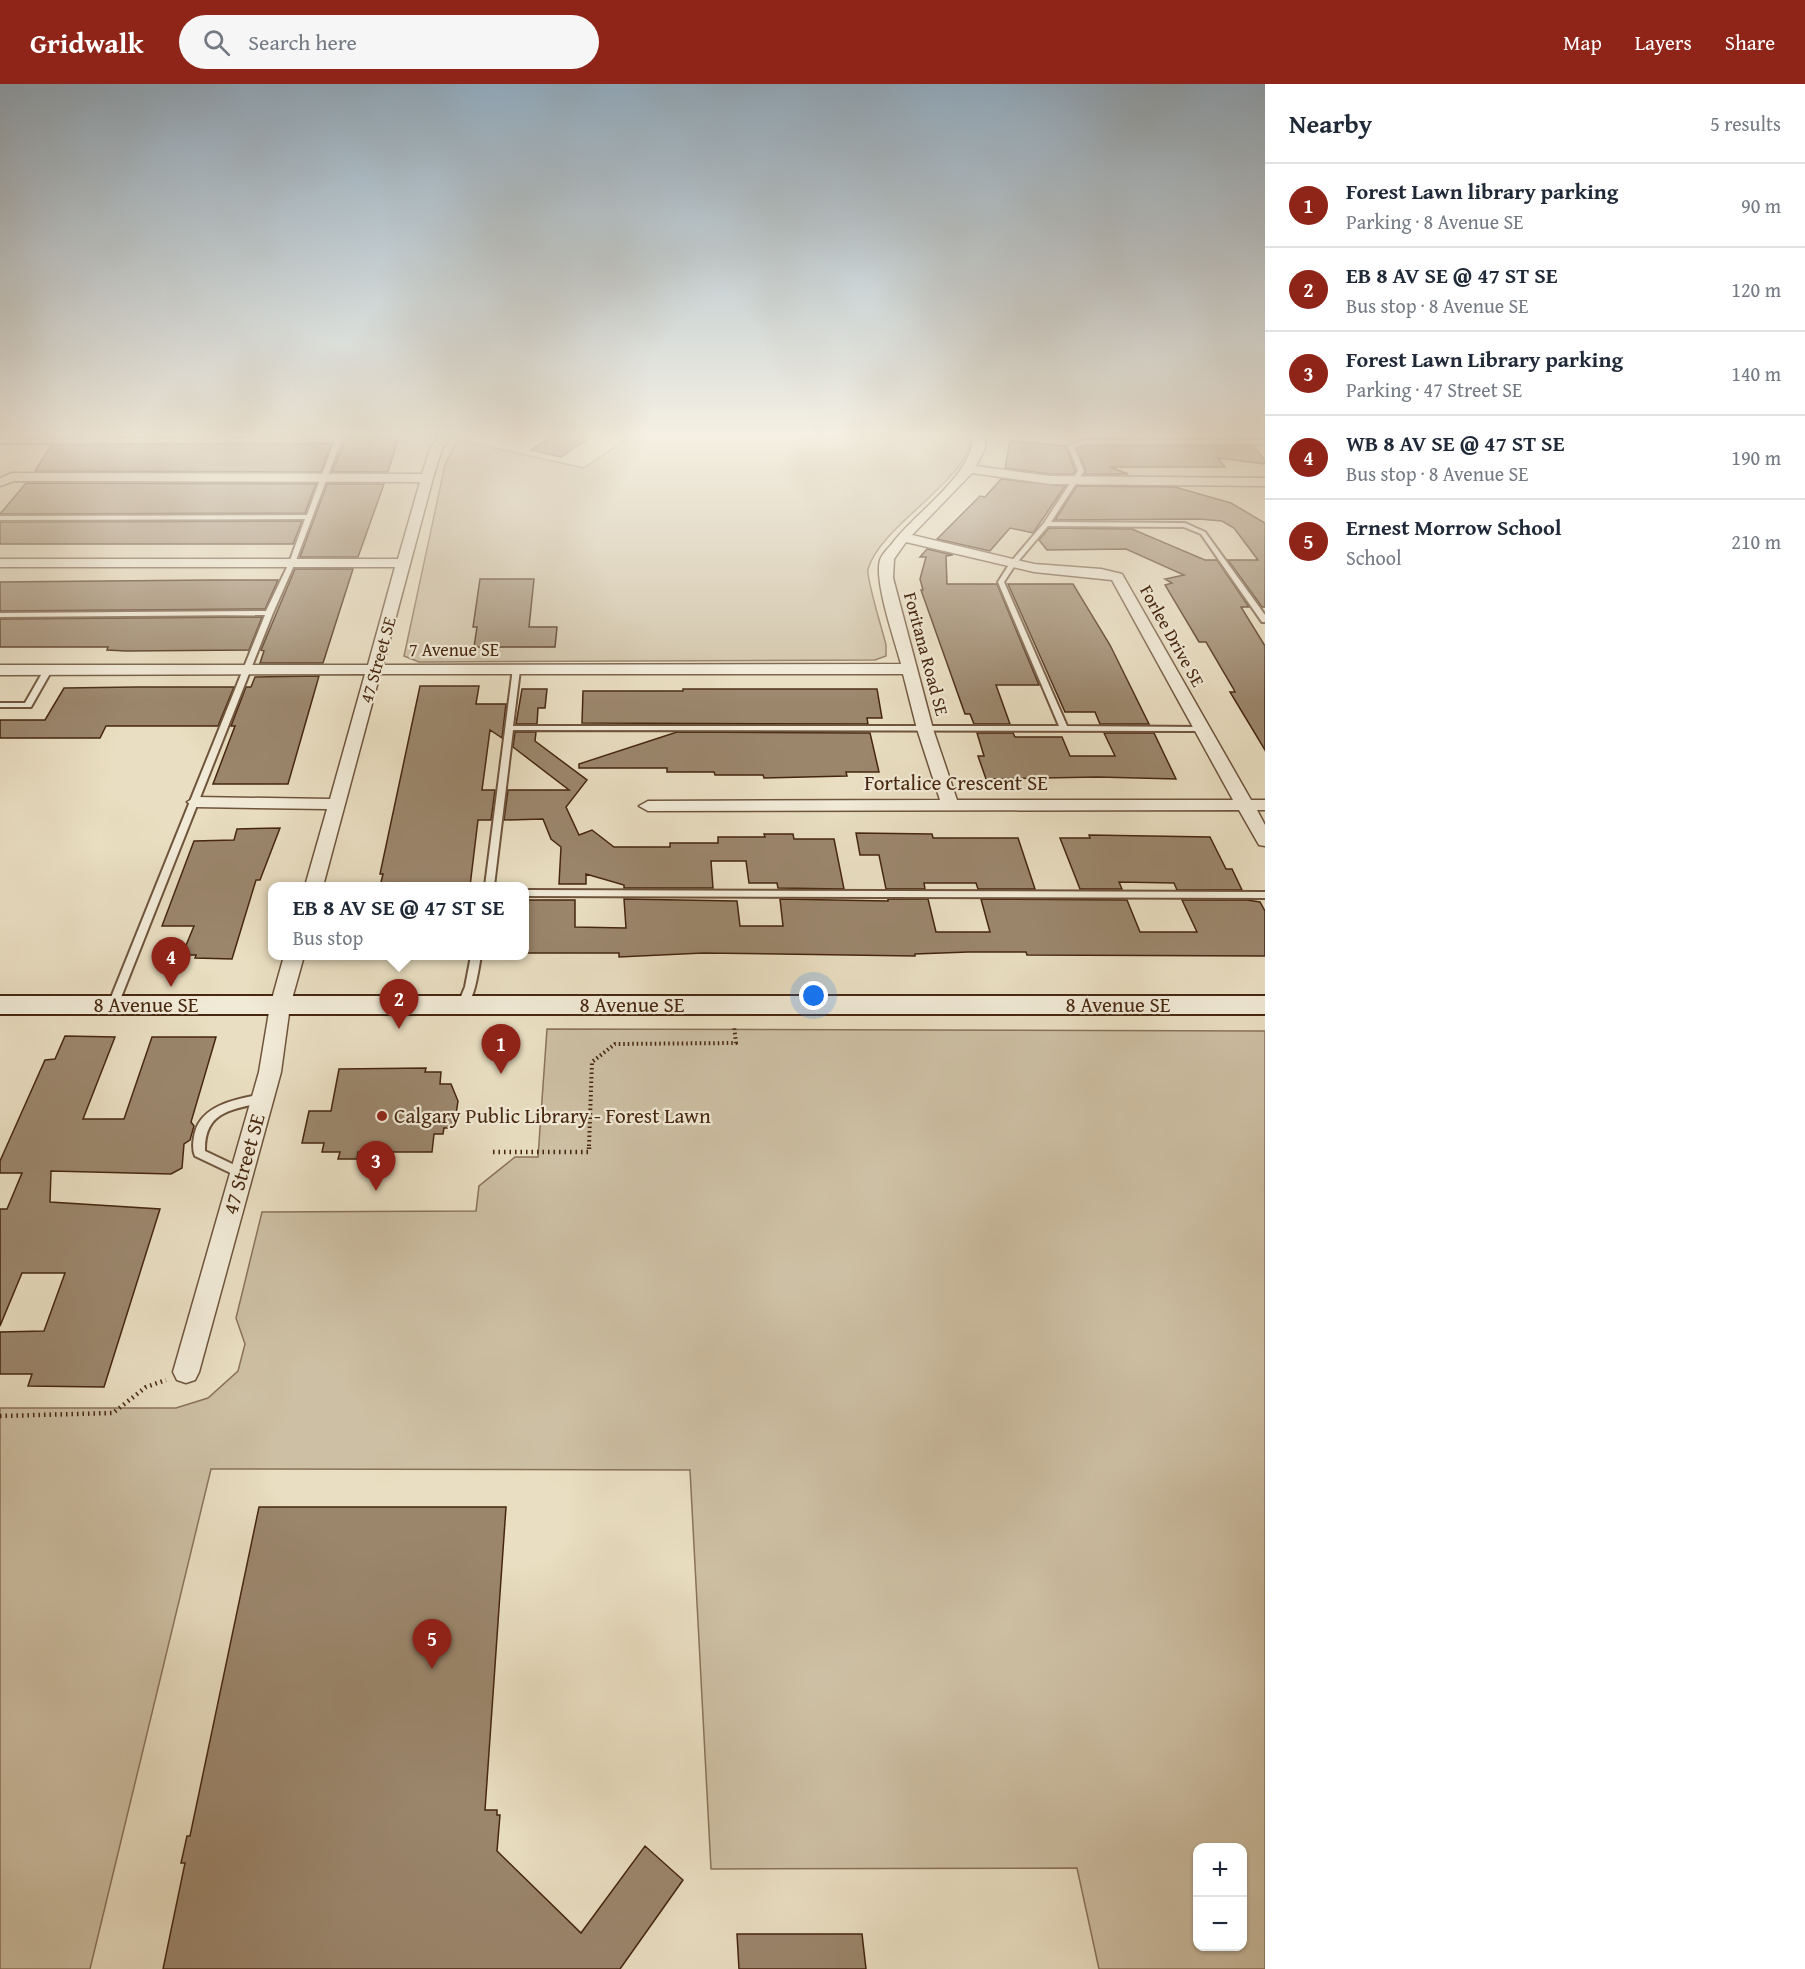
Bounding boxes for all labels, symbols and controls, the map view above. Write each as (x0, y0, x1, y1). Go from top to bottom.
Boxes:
search box (179, 15, 599, 69)
text: Gridwalk (30, 22, 143, 63)
icon: search (200, 26, 233, 59)
text: Search here (248, 26, 357, 58)
text: Map (1563, 27, 1602, 58)
text: Layers (1635, 27, 1692, 58)
text: Share (1725, 27, 1775, 58)
text: Nearby (1289, 104, 1372, 143)
text: 5 results (1710, 109, 1781, 138)
text: Forest Lawn library parking (1346, 175, 1618, 207)
text: 1 (1303, 191, 1314, 220)
text: 90 m (1741, 191, 1781, 220)
text: Parking · 8 Avenue SE (1346, 207, 1523, 236)
text: EB 8 AV SE @ 47 ST SE (1346, 259, 1558, 291)
text: 2 (1303, 275, 1314, 304)
text: 120 m (1731, 275, 1781, 304)
text: Bus stop · 8 Avenue SE (1346, 291, 1528, 320)
text: Forest Lawn Library parking (1346, 343, 1623, 375)
text: 3 (1303, 359, 1314, 388)
text: 140 m (1731, 359, 1781, 388)
text: Parking · 47 Street SE (1346, 375, 1522, 404)
text: WB 8 AV SE @ 47 ST SE (1346, 427, 1564, 459)
text: 4 (1303, 443, 1314, 472)
text: 190 m (1731, 443, 1781, 472)
text: Bus stop · 8 Avenue SE (1346, 459, 1528, 488)
text: Ernest Morrow School (1346, 511, 1562, 543)
text: 5 (1303, 527, 1314, 556)
text: 210 m (1731, 527, 1781, 556)
text: School (1346, 543, 1402, 572)
street label: Forlee Drive SE (1133, 580, 1212, 692)
street label: Foritana Road SE (897, 589, 956, 719)
street label: 47 Street SE (352, 614, 403, 706)
street label: 7 Avenue SE (409, 636, 499, 663)
street label: Fortalice Crescent SE (864, 767, 1048, 798)
popup (268, 882, 529, 960)
text: EB 8 AV SE @ 47 ST SE (293, 891, 504, 923)
text: Bus stop (293, 923, 363, 952)
pin: 4 (152, 938, 190, 987)
pin: 2 (380, 980, 418, 1029)
your location (799, 981, 828, 1010)
street label: 8 Avenue SE (94, 989, 199, 1020)
street label: 8 Avenue SE (580, 989, 685, 1020)
street label: 8 Avenue SE (1066, 989, 1171, 1020)
pin: 1 (482, 1024, 520, 1074)
place label: Calgary Public Library - Forest Lawn (394, 1100, 711, 1131)
marker: Calgary Public Library - Forest Lawn (375, 1109, 389, 1123)
street label: 47 Street SE (214, 1110, 273, 1218)
pin: 3 (356, 1142, 395, 1191)
pin: 5 (412, 1620, 452, 1669)
map controls (1193, 1843, 1247, 1951)
button: + (1193, 1843, 1247, 1897)
button: − (1193, 1897, 1247, 1951)

